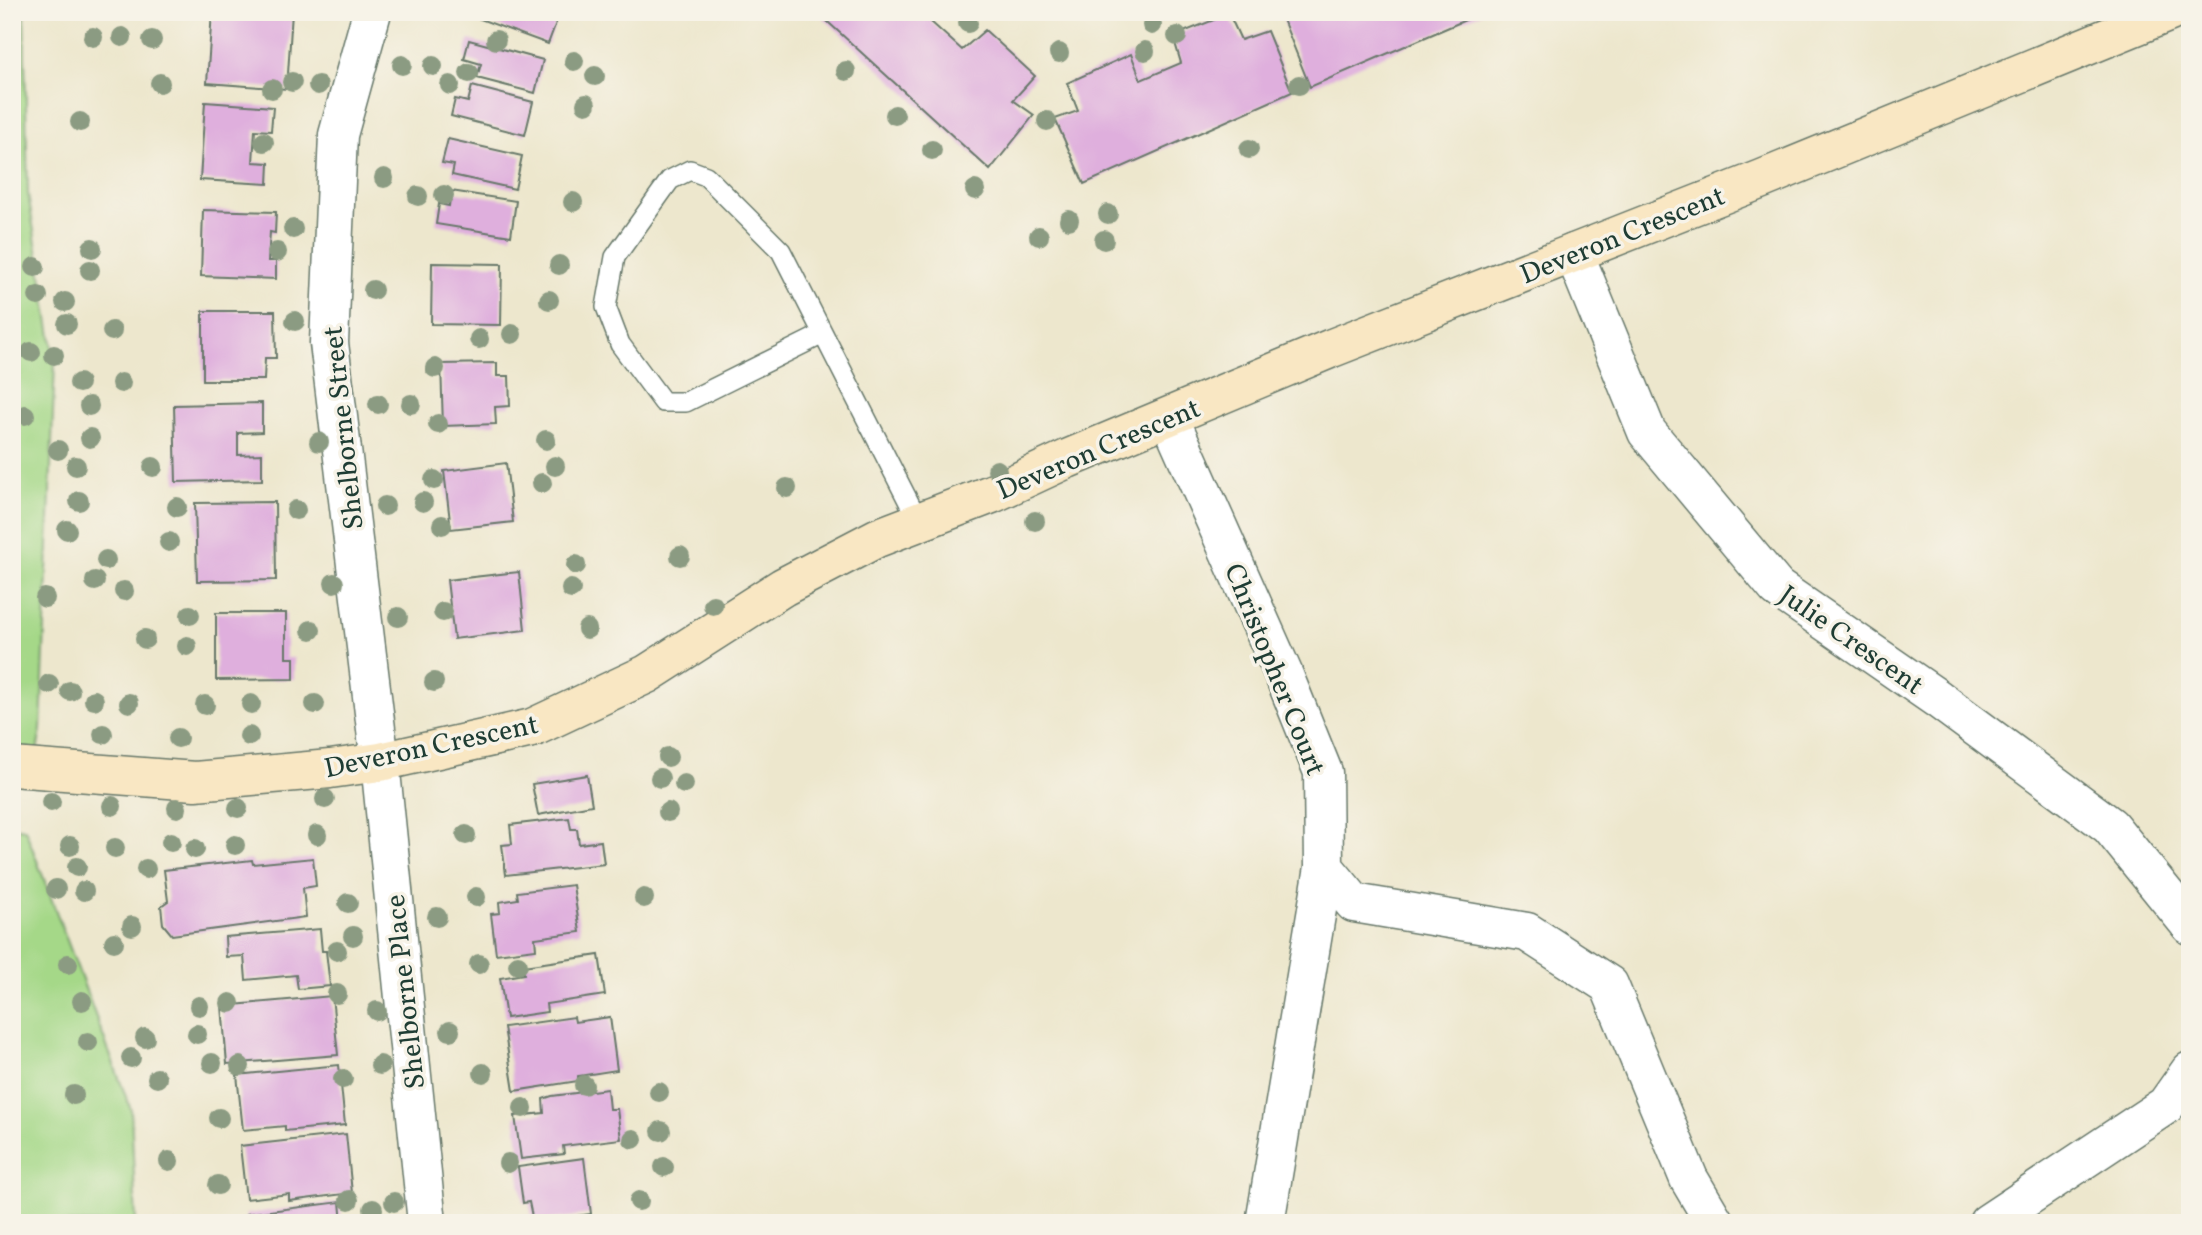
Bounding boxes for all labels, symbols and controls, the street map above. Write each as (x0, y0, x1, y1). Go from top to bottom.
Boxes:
street label: Deveron Crescent (1515, 177, 1731, 295)
street label: Shelborne Street (314, 324, 375, 532)
street label: Deveron Crescent (991, 390, 1207, 511)
street label: Christopher Court (1213, 558, 1334, 782)
street label: Julie Crescent (1770, 577, 1931, 705)
street label: Deveron Crescent (321, 706, 542, 789)
street label: Shelborne Place (377, 892, 436, 1091)

